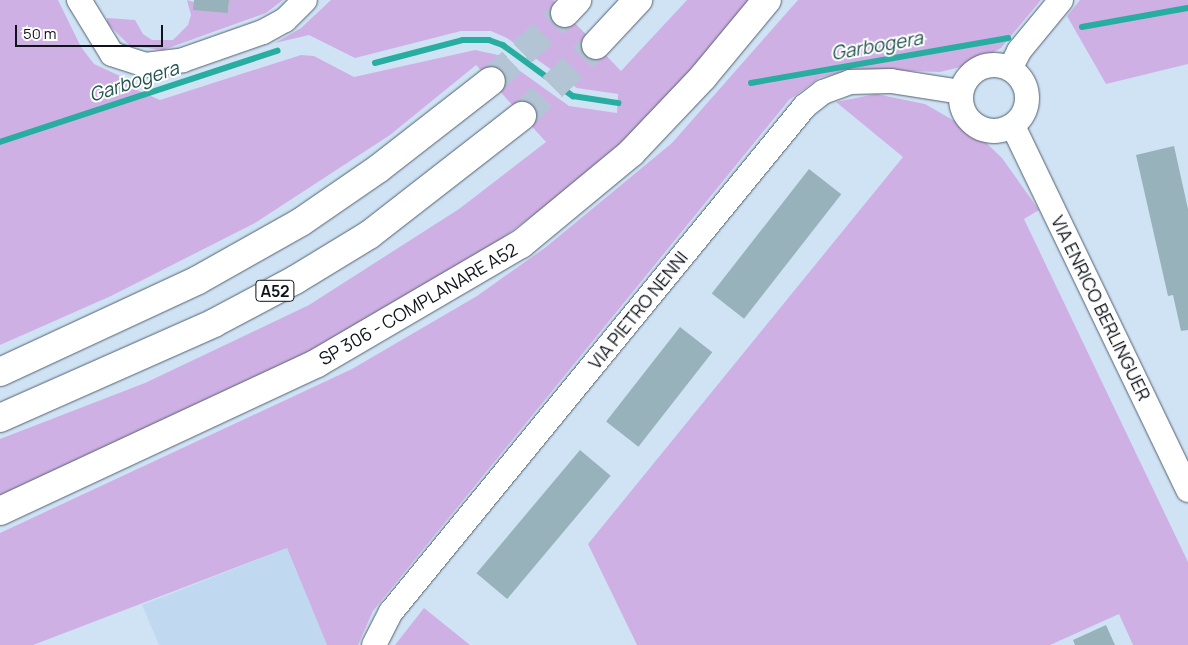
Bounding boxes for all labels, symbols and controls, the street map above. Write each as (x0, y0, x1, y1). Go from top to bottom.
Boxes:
scale bar (18, 15, 165, 47)
text: 50 m (23, 23, 57, 44)
water label: Garbogera (829, 27, 925, 65)
water label: Garbogera (86, 57, 182, 107)
street label: VIA ENRICO BERLINGUER (1047, 212, 1155, 404)
street label: SP 306 - COMPLANARE A52 (315, 238, 521, 370)
street label: VIA PIETRO NENNI (584, 247, 692, 373)
road number: A52 (255, 278, 295, 304)

